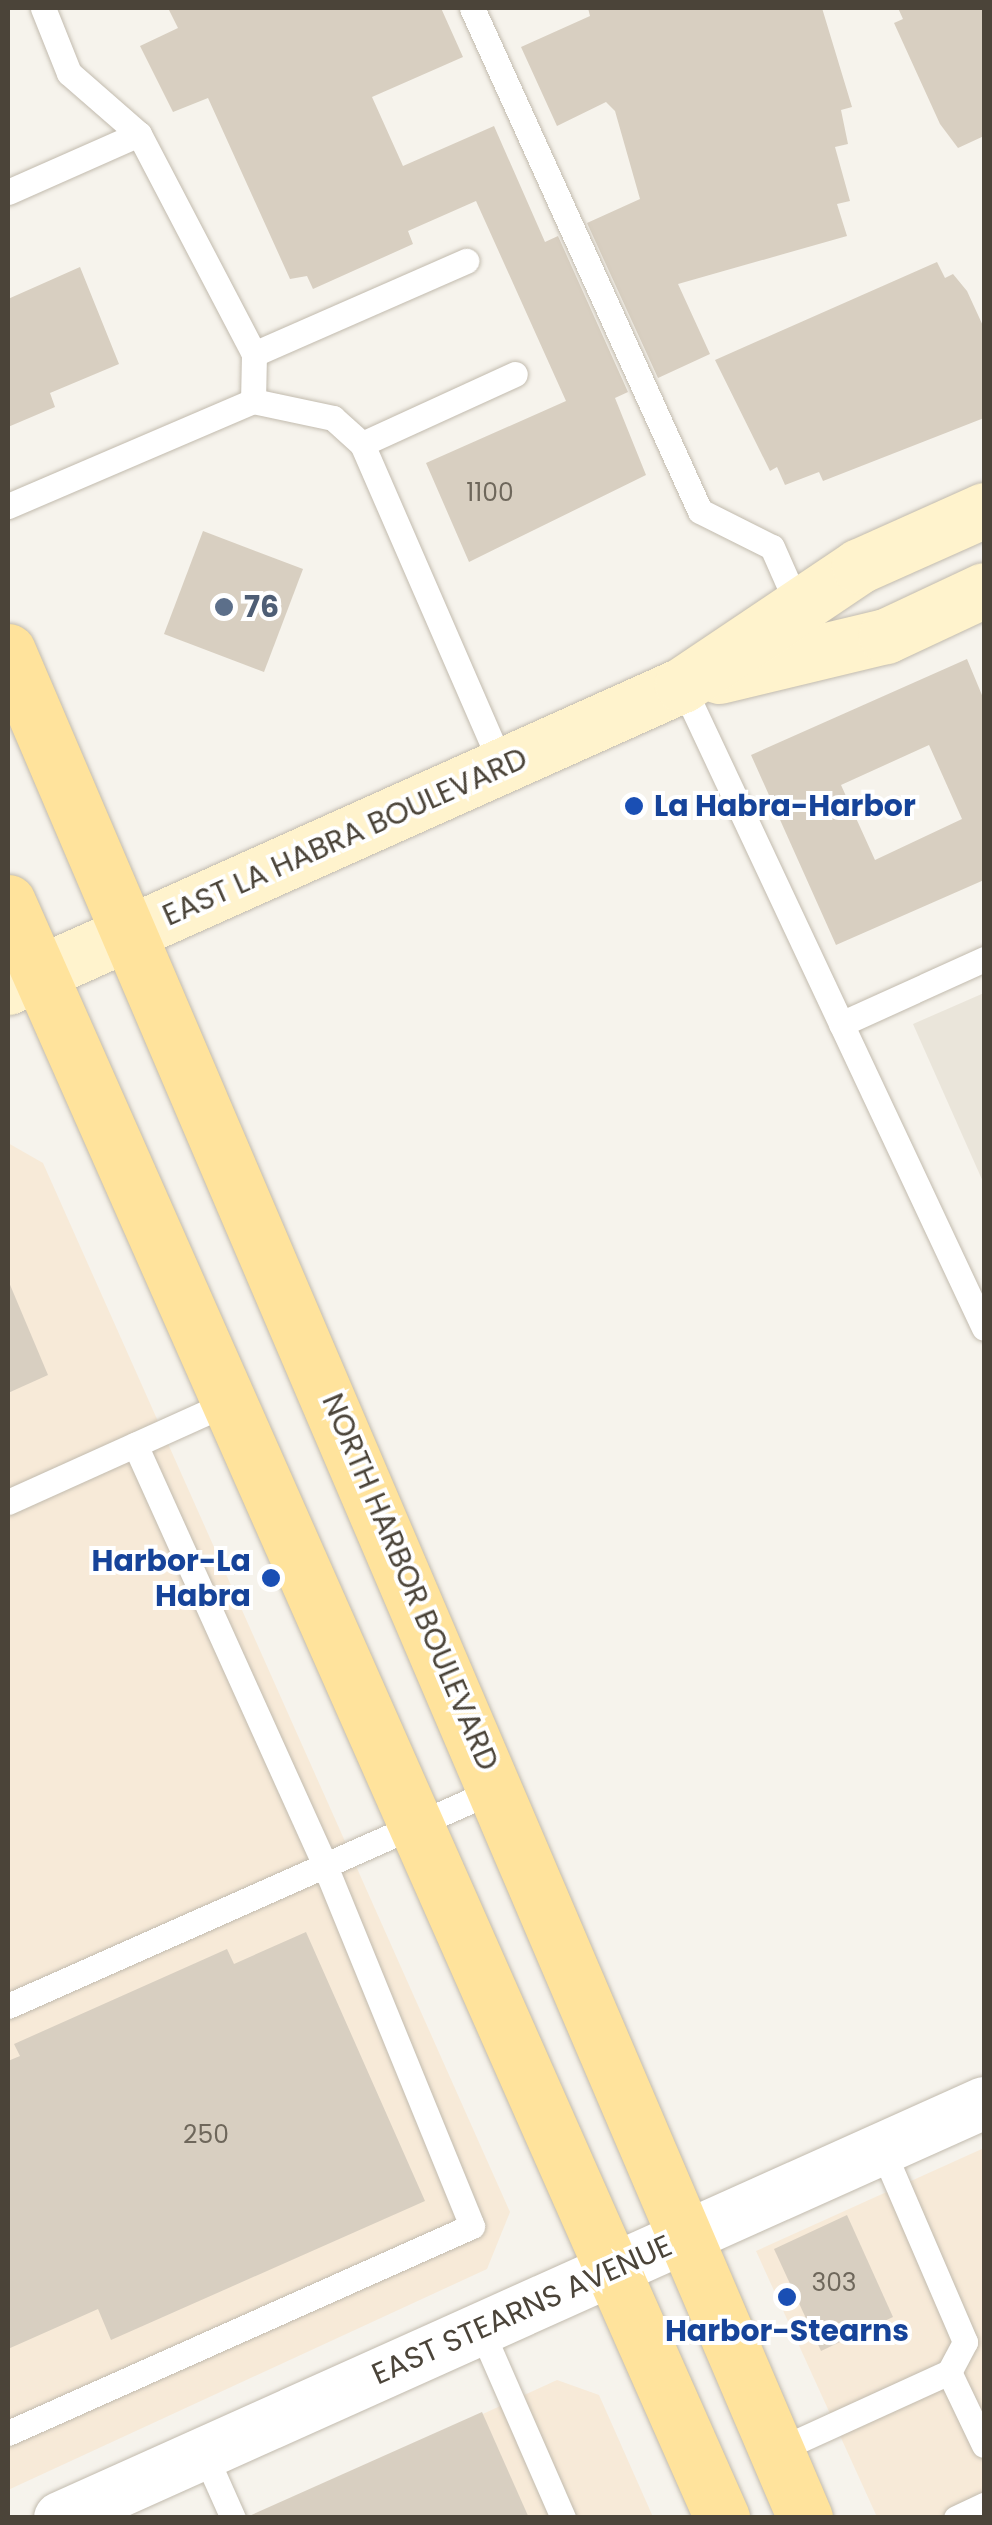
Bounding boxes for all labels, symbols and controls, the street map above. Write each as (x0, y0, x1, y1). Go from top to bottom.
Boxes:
house number: 1100 (466, 478, 514, 508)
place label: 76 (244, 589, 279, 625)
marker: 76 (213, 596, 235, 618)
street label: EAST LA HABRA BOULEVARD (157, 740, 533, 934)
place label: La Habra-Harbor (654, 788, 916, 824)
marker: La Habra-Harbor (623, 795, 645, 817)
street label: NORTH HARBOR BOULEVARD (314, 1388, 506, 1776)
place label: Harbor-La Habra (91, 1543, 251, 1614)
marker: Harbor-La Habra (260, 1567, 282, 1589)
house number: 250 (183, 2120, 229, 2150)
street label: EAST STEARNS AVENUE (366, 2228, 678, 2392)
house number: 303 (811, 2268, 857, 2298)
marker: Harbor-Stearns (776, 2286, 798, 2308)
place label: Harbor-Stearns (665, 2313, 909, 2349)

